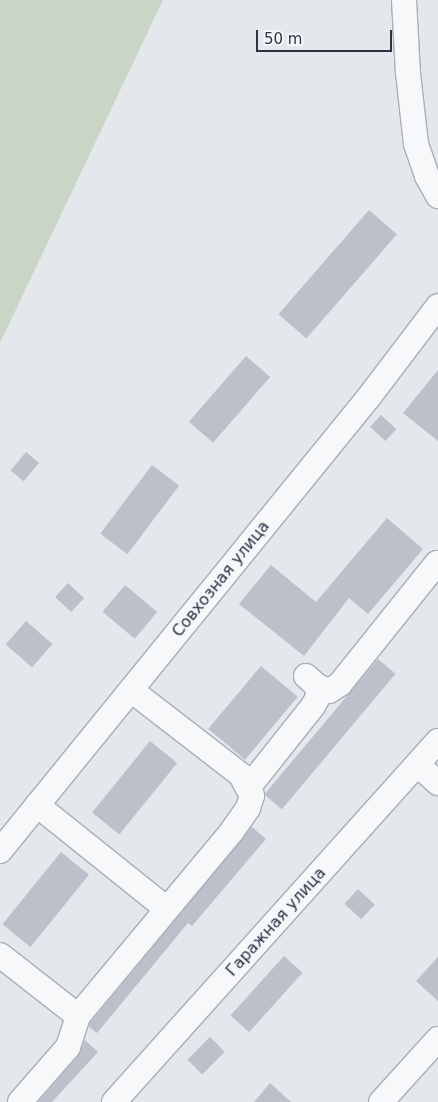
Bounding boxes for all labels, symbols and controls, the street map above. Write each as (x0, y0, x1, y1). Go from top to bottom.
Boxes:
scale bar (258, 20, 394, 52)
text: 50 m (264, 30, 302, 48)
street label: Совхозная улица (168, 517, 274, 641)
street label: Гаражная улица (222, 864, 330, 980)

